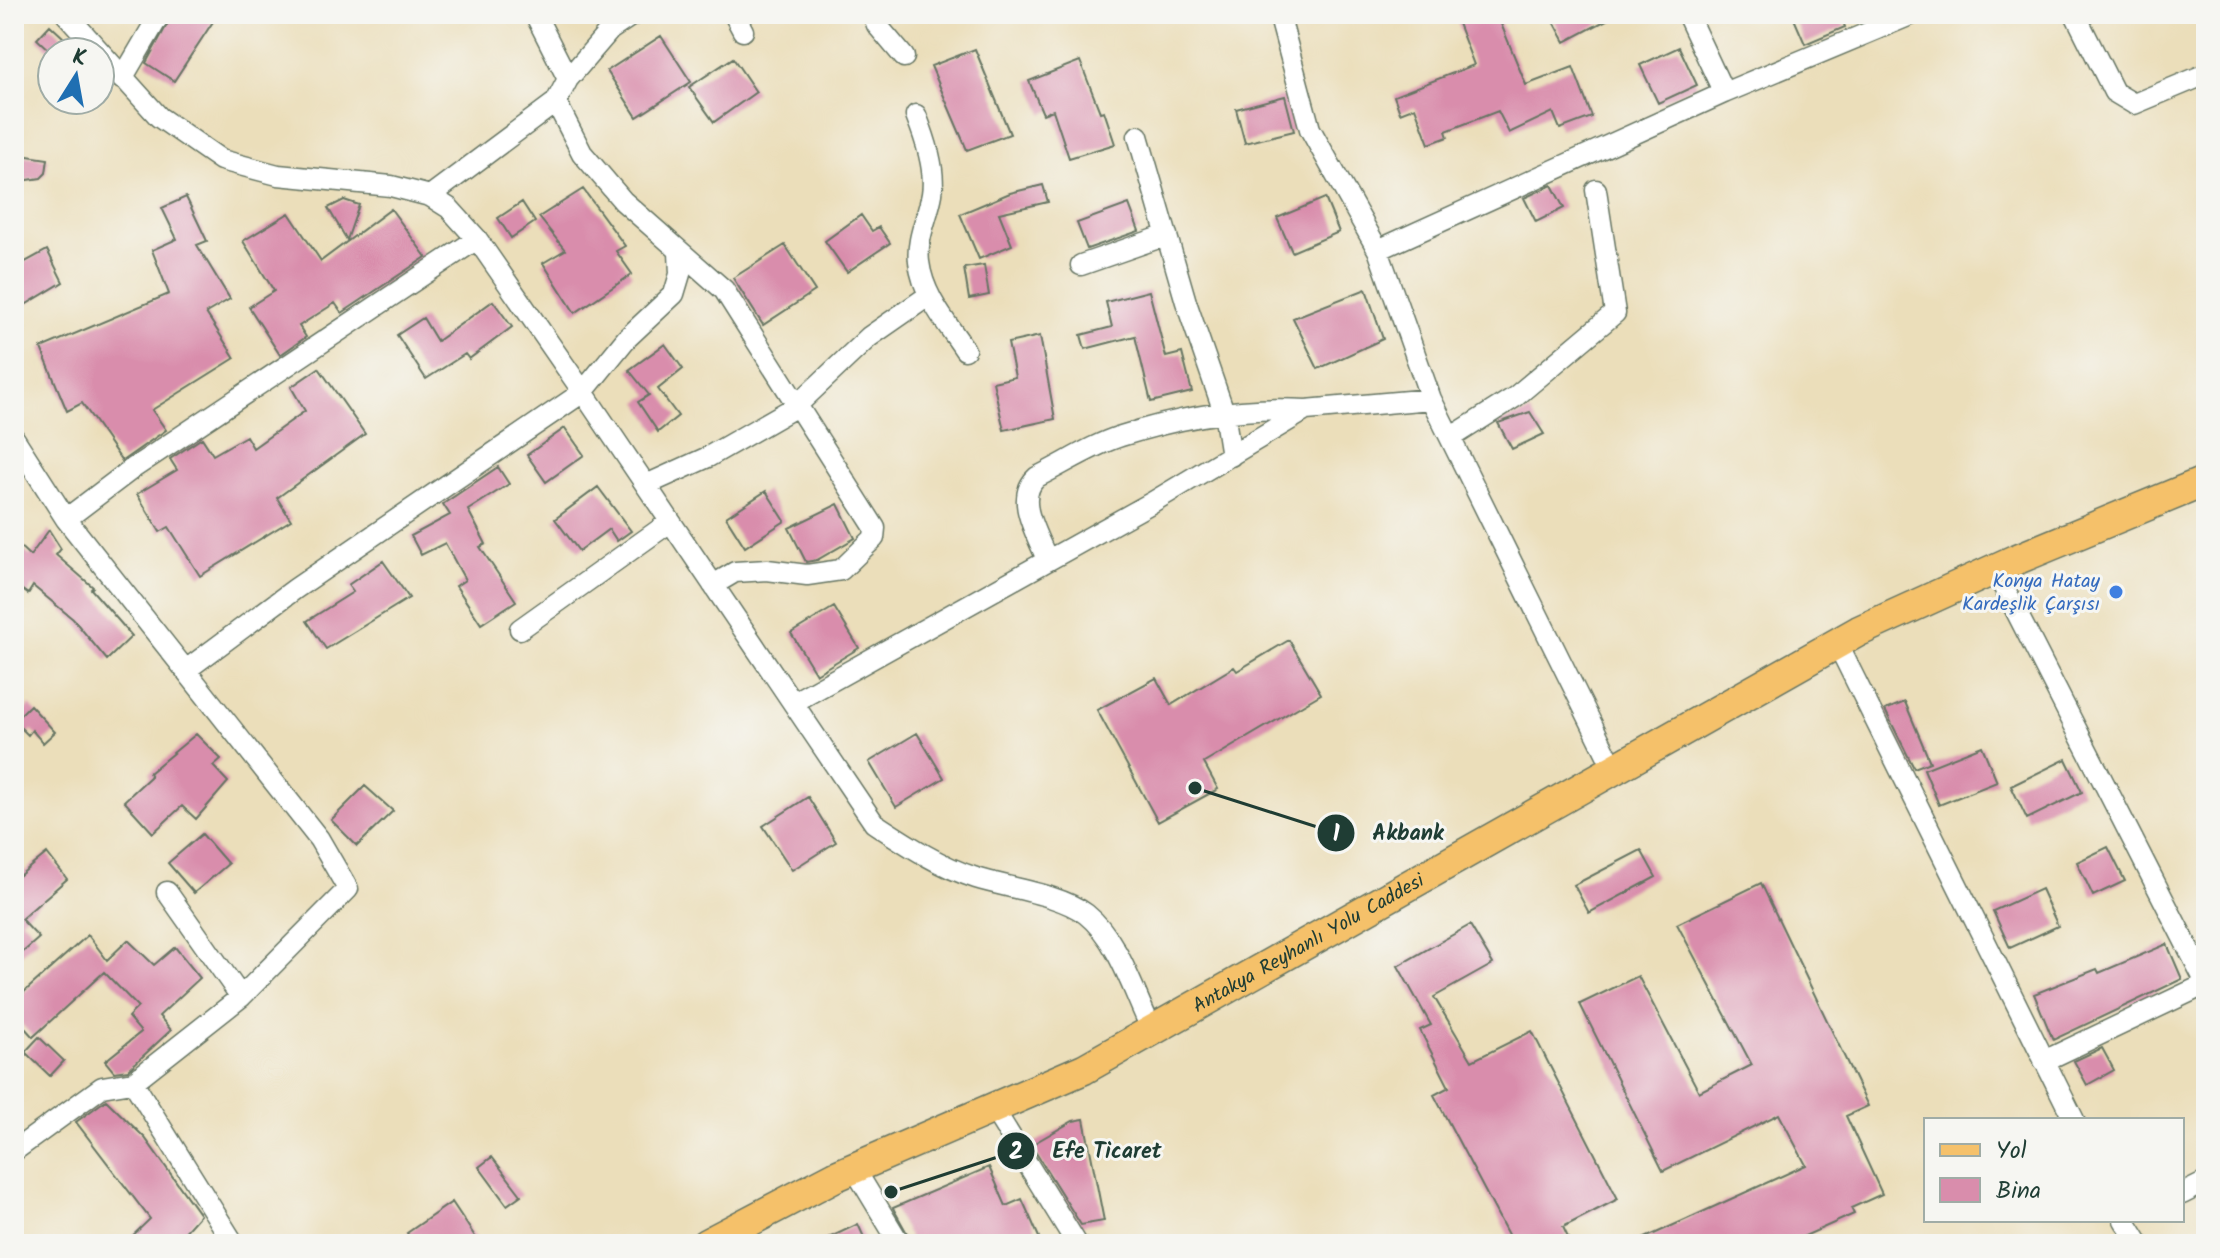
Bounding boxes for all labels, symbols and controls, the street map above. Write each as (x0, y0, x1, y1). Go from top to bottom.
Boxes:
north arrow (36, 36, 116, 116)
text: K (69, 40, 89, 77)
place label: Konya Hatay Kardeşlik Çarşısı (1962, 566, 2101, 621)
marker: Konya Hatay Kardeşlik Çarşısı (2107, 583, 2125, 601)
callout: Akbank (1316, 810, 1460, 856)
text: 1 (1332, 815, 1340, 854)
text: Akbank (1372, 817, 1445, 852)
street label: Antakya Reyhanlı Yolu Caddesi (1187, 865, 1432, 1023)
legend (1924, 1118, 2184, 1222)
callout: Efe Ticaret (996, 1128, 1177, 1174)
text: Yol (1996, 1132, 2027, 1171)
text: 2 (1009, 1133, 1023, 1172)
text: Efe Ticaret (1052, 1135, 1163, 1170)
text: Bina (1996, 1172, 2041, 1211)

